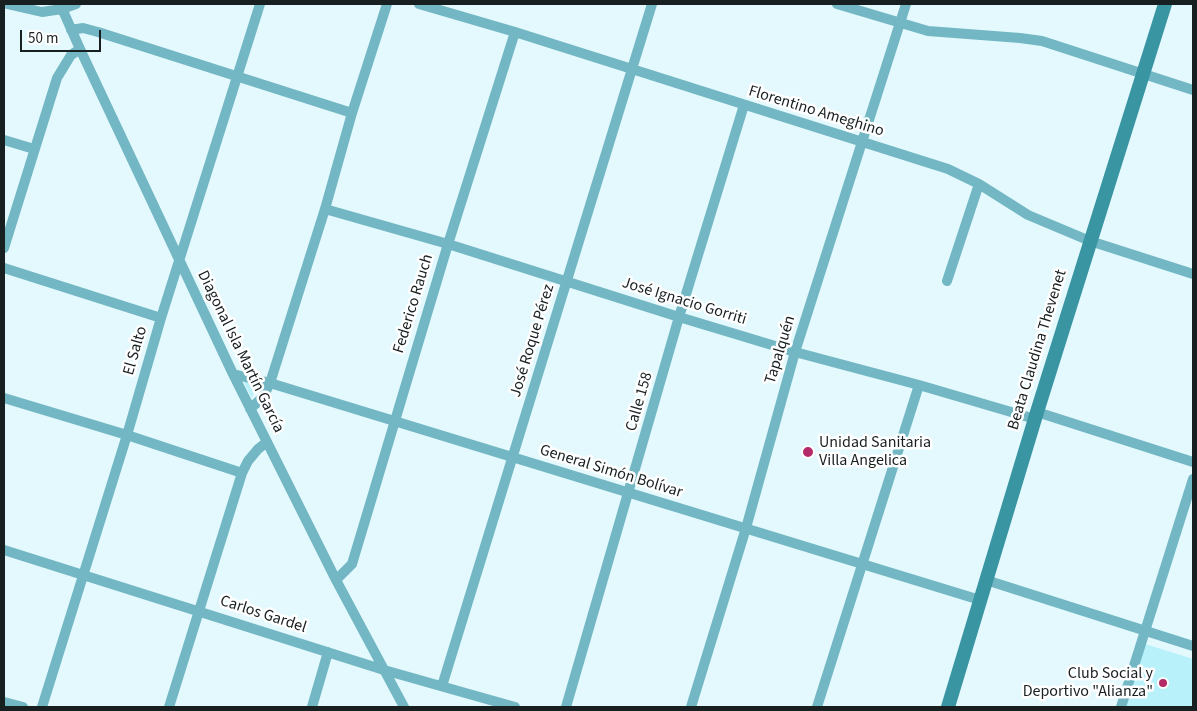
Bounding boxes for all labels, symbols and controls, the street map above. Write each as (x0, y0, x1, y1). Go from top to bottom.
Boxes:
scale bar (22, 20, 104, 52)
text: 50 m (28, 28, 58, 49)
street label: Florentino Ameghino (746, 82, 886, 142)
street label: Federico Rauch (390, 252, 438, 356)
street label: Beata Claudina Thevenet (1004, 267, 1072, 433)
street label: Diagonal Isla Martín García (192, 268, 288, 436)
street label: José Ignacio Gorriti (619, 274, 749, 330)
street label: José Roque Pérez (507, 282, 559, 400)
street label: Tapalquén (762, 313, 800, 387)
street label: El Salto (120, 324, 152, 378)
street label: Calle 158 (622, 370, 658, 434)
place label: Unidad Sanitaria Villa Angelica (819, 433, 931, 471)
street label: General Simón Bolívar (537, 441, 685, 503)
marker: Unidad Sanitaria Villa Angelica (801, 445, 815, 459)
street label: Carlos Gardel (217, 592, 309, 638)
place label: Club Social y Deportivo "Alianza" (1023, 664, 1153, 702)
marker: Club Social y Deportivo "Alianza" (1157, 677, 1169, 689)

